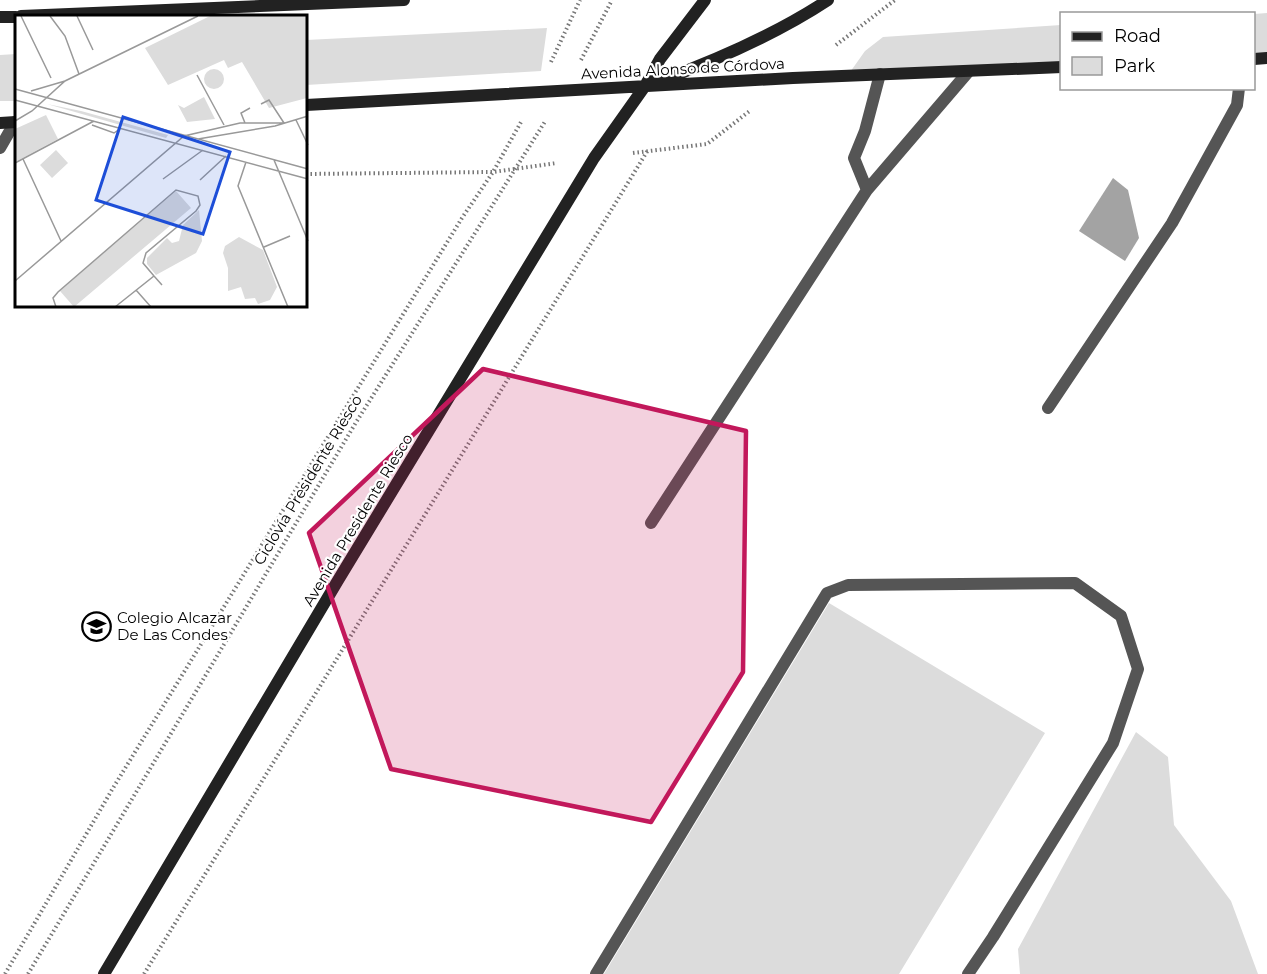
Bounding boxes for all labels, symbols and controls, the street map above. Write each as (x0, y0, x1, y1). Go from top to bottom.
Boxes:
legend (1060, 12, 1255, 90)
inset map (15, 15, 308, 308)
text: Road (1114, 25, 1161, 47)
street label: Avenida Alonso de Córdova (581, 54, 785, 83)
text: Park (1114, 55, 1155, 77)
street label: Ciclovía Presidente Riesco (249, 391, 366, 568)
street label: Avenida Presidente Riesco (298, 430, 417, 610)
place label: Colegio Alcazar De Las Condes (117, 608, 232, 644)
school or university icon: Colegio Alcazar De Las Condes (80, 611, 112, 643)

